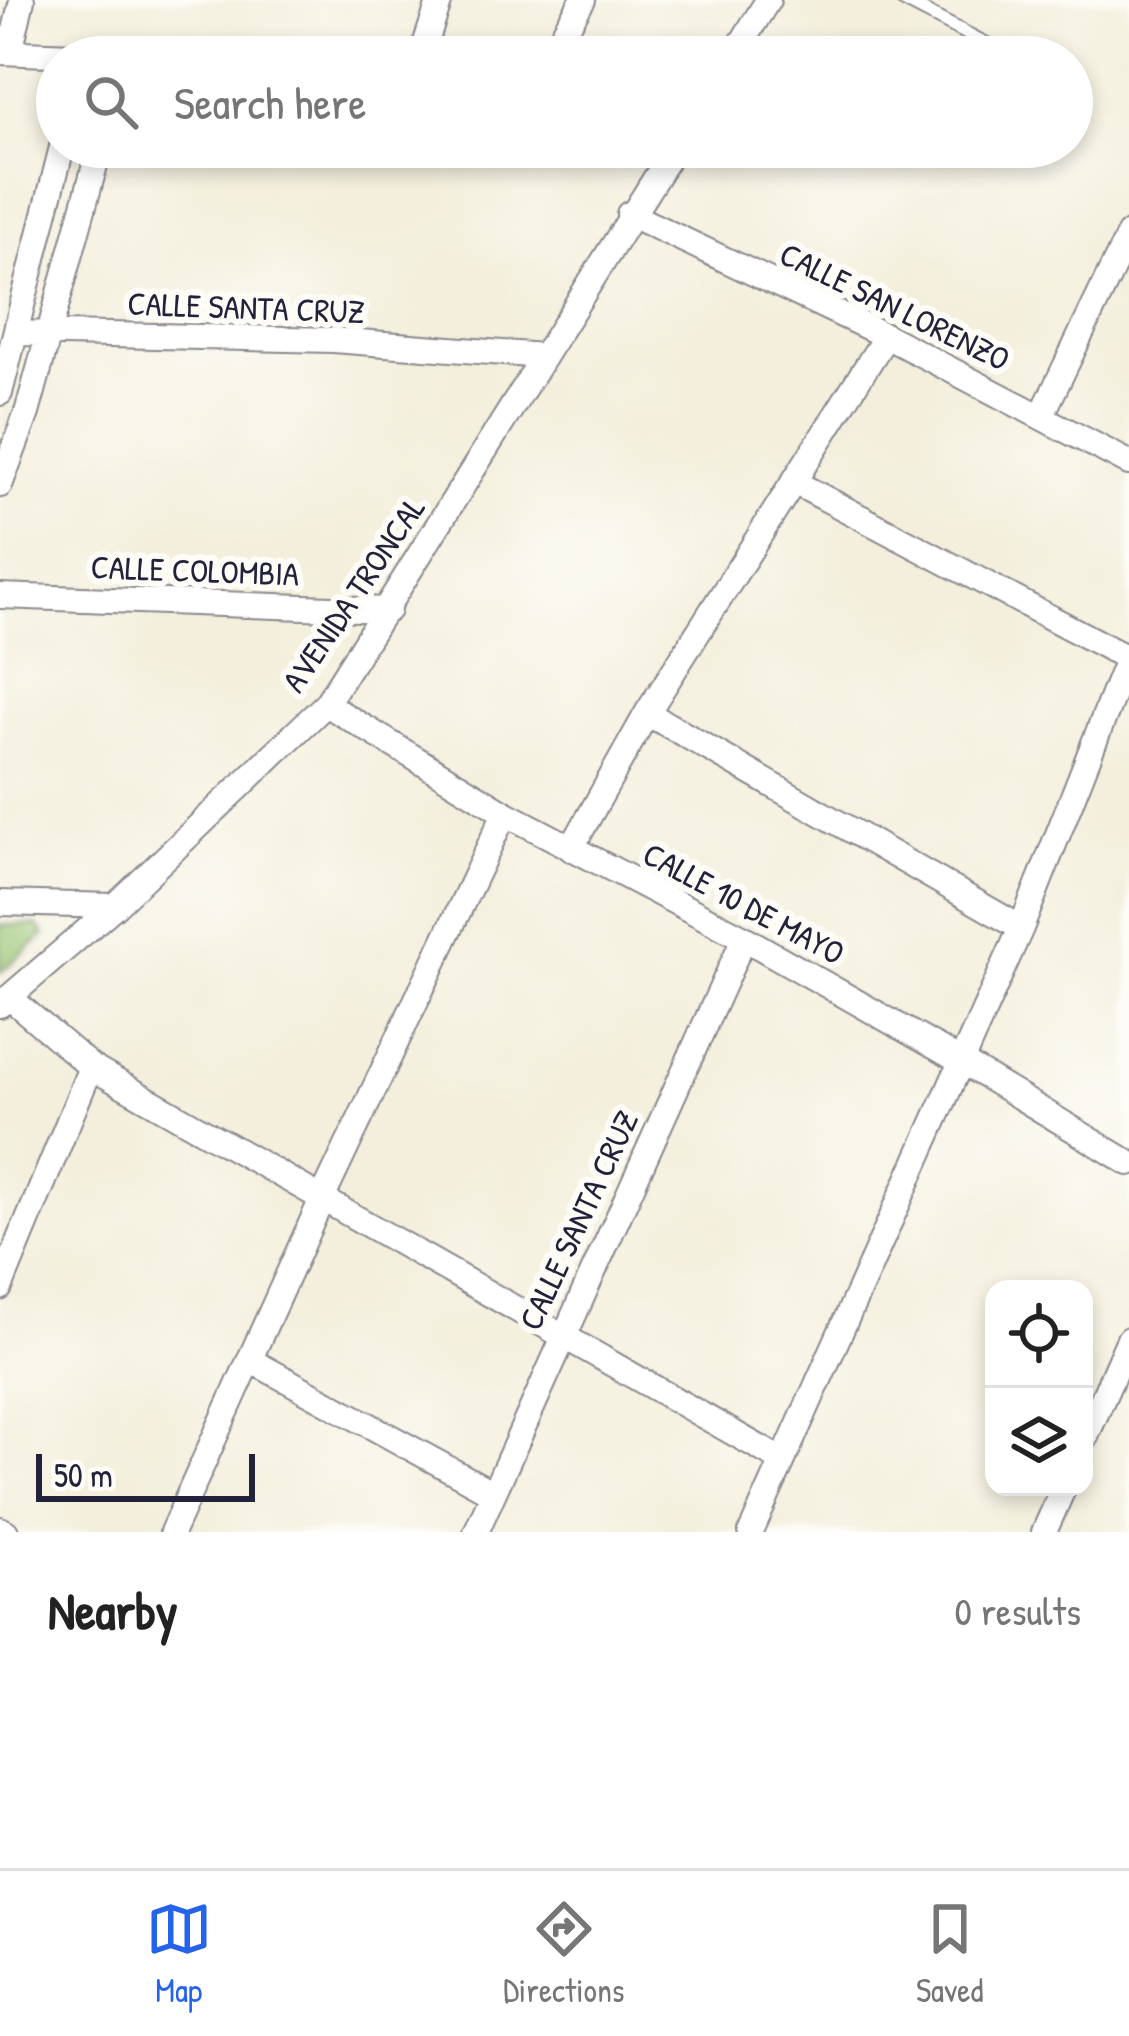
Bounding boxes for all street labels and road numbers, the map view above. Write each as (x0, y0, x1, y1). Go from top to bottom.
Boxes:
street label: CALLE SAN LORENZO (773, 231, 1017, 381)
street label: CALLE SANTA CRUZ (127, 281, 365, 333)
street label: AVENIDA TRONCAL (271, 488, 435, 700)
street label: CALLE COLOMBIA (90, 544, 300, 596)
street label: CALLE 10 DE MAYO (636, 832, 852, 974)
street label: CALLE SANTA CRUZ (508, 1103, 648, 1337)

